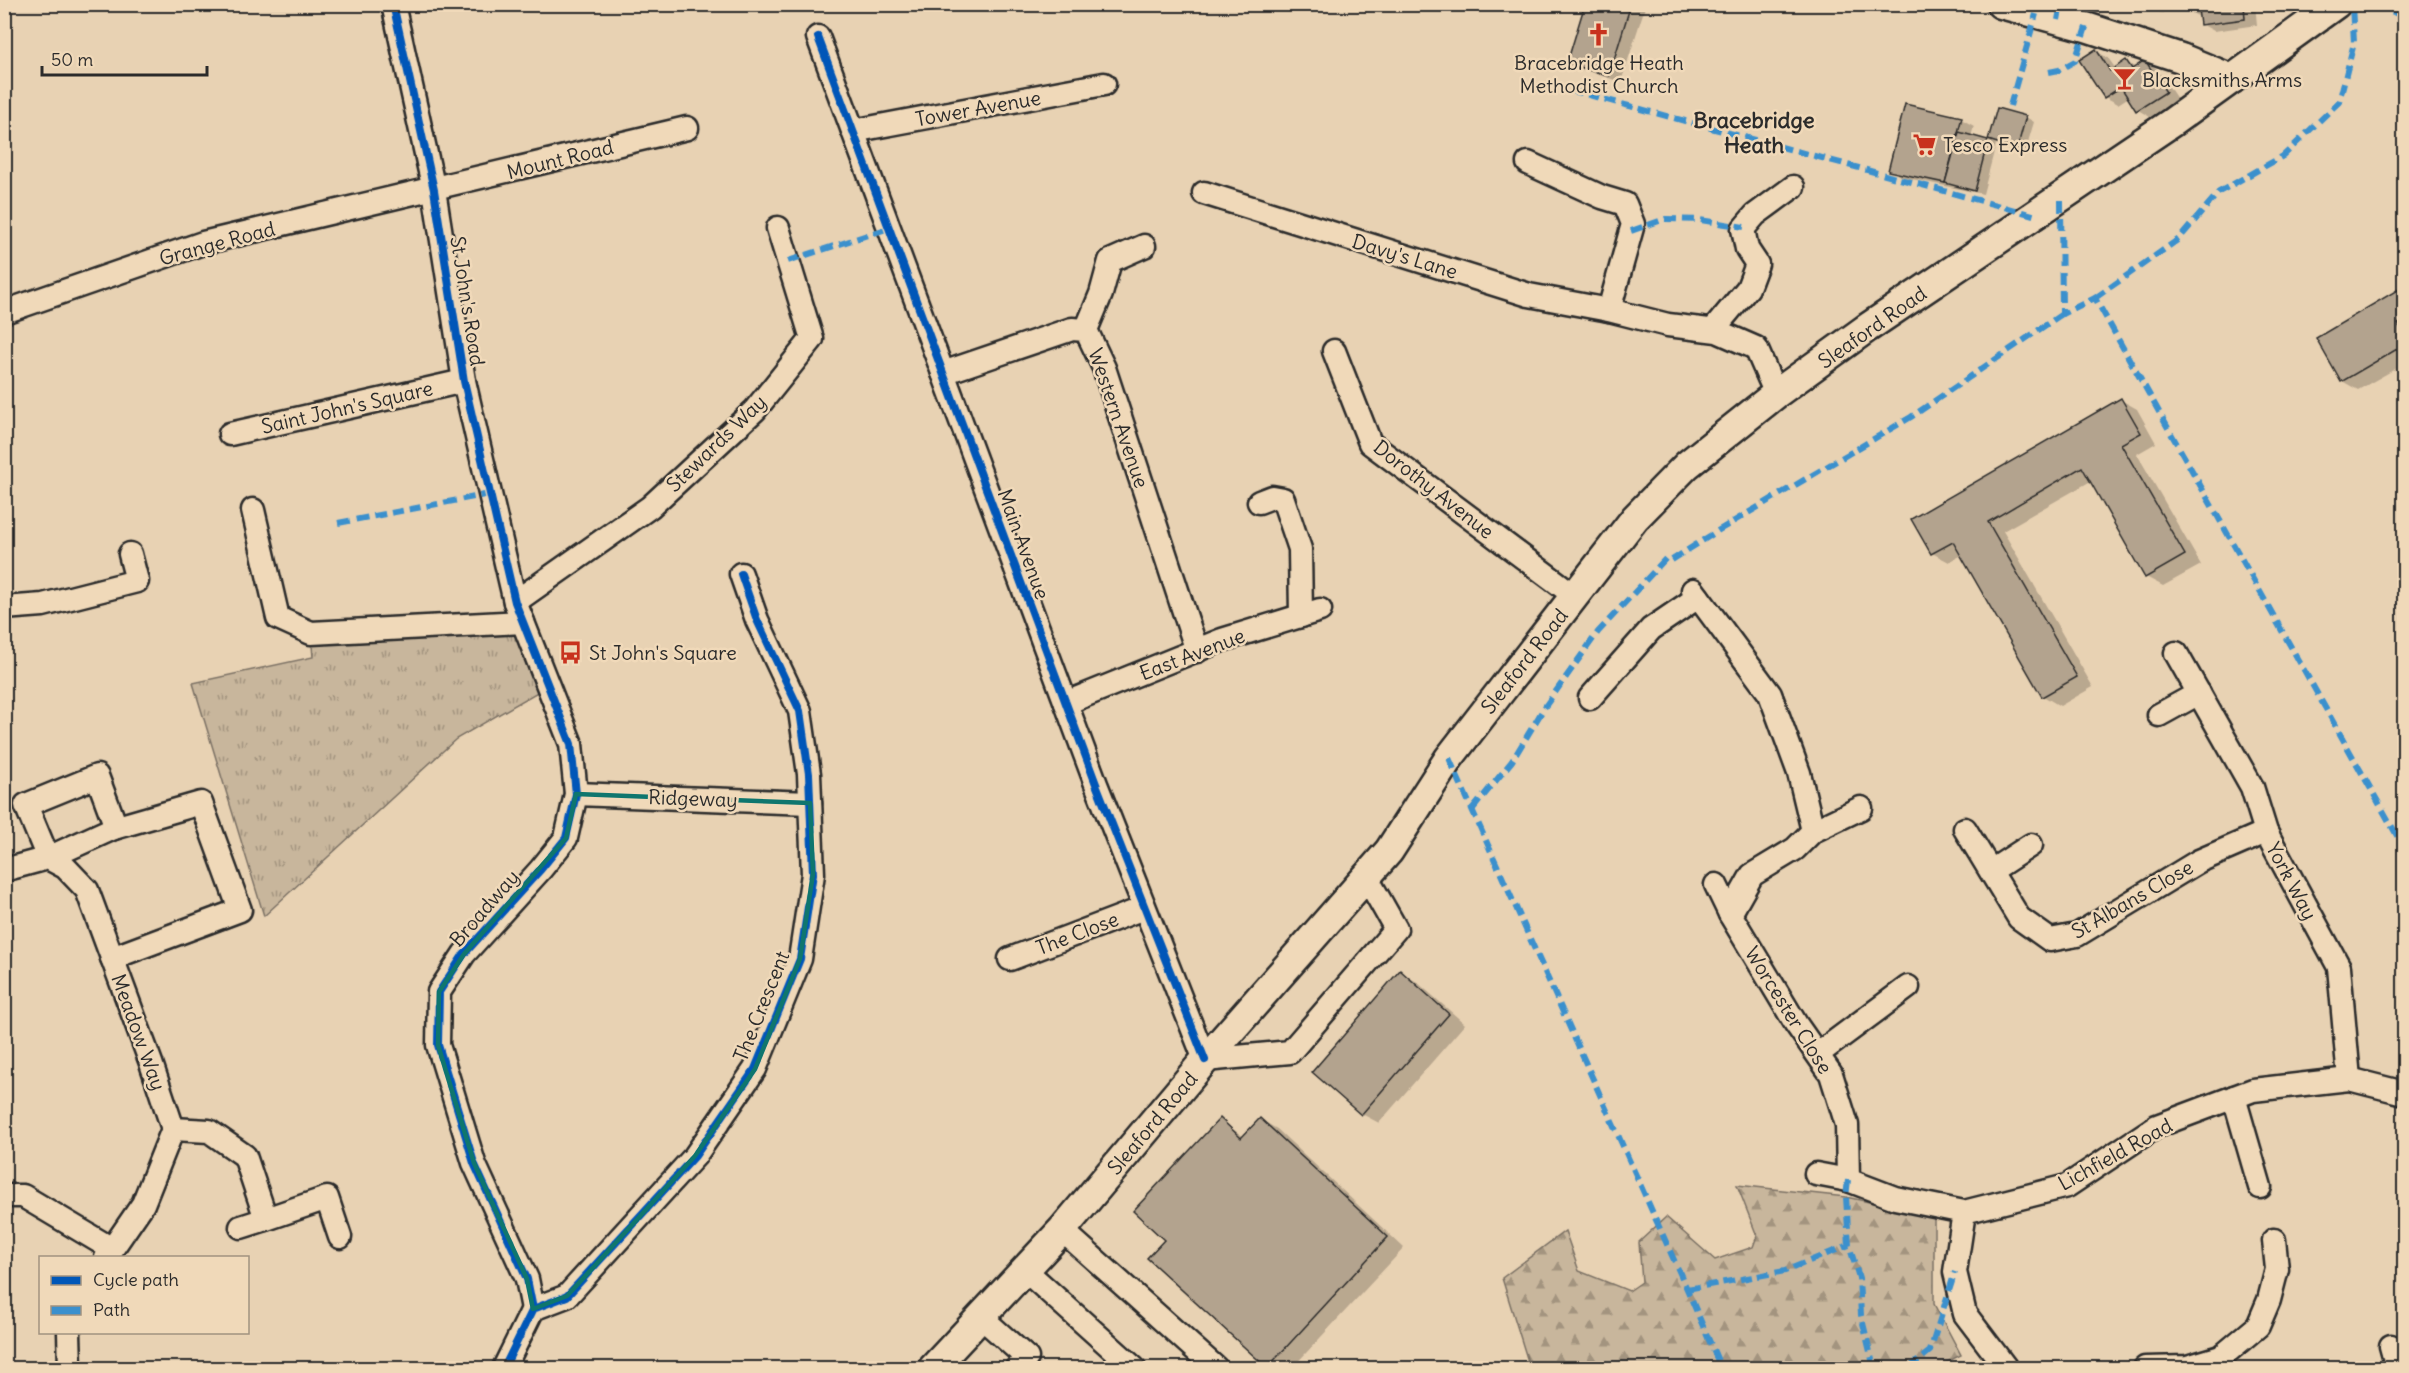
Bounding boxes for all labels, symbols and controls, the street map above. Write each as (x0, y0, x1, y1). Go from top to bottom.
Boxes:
church icon: Bracebridge Heath Methodist Church (1586, 21, 1612, 47)
scale bar (42, 39, 207, 77)
text: 50 m (51, 48, 93, 71)
place label: Bracebridge Heath Methodist Church (1514, 50, 1684, 98)
bar icon: Blacksmiths Arms (2111, 66, 2137, 92)
place label: Blacksmiths Arms (2142, 67, 2302, 92)
street label: Tower Avenue (913, 85, 1043, 131)
district label: Bracebridge Heath (1693, 106, 1815, 159)
supermarket icon: Tesco Express (1912, 131, 1938, 157)
place label: Tesco Express (1943, 132, 2067, 157)
street label: Mount Road (504, 134, 616, 184)
street label: Grange Road (156, 215, 278, 270)
street label: Davy's Lane (1349, 228, 1461, 284)
street label: St John's Road (445, 234, 491, 368)
street label: Sleaford Road (1813, 280, 1931, 374)
street label: Western Avenue (1083, 345, 1155, 491)
street label: Saint John's Square (259, 375, 435, 439)
street label: Stewards Way (661, 389, 771, 497)
street label: Dorothy Avenue (1369, 434, 1499, 544)
street label: Main Avenue (993, 486, 1055, 602)
street label: Sleaford Road (1475, 603, 1573, 719)
street label: East Avenue (1136, 623, 1248, 685)
bus stop icon: St John's Square (558, 639, 584, 665)
place label: St John's Square (589, 640, 737, 665)
street label: Ridgeway (648, 784, 738, 812)
street label: York Way (2261, 838, 2323, 924)
street label: St Albans Close (2067, 854, 2197, 944)
street label: Broadway (444, 864, 524, 952)
street label: The Close (1032, 906, 1122, 960)
street label: Worcester Close (1740, 942, 1838, 1078)
street label: The Crescent (728, 947, 795, 1065)
street label: Meadow Way (106, 970, 172, 1094)
street label: Sleaford Road (1102, 1066, 1202, 1180)
street label: Lichfield Road (2054, 1112, 2177, 1196)
legend (39, 1256, 249, 1334)
text: Cycle path (93, 1268, 179, 1291)
text: Path (93, 1298, 130, 1321)

